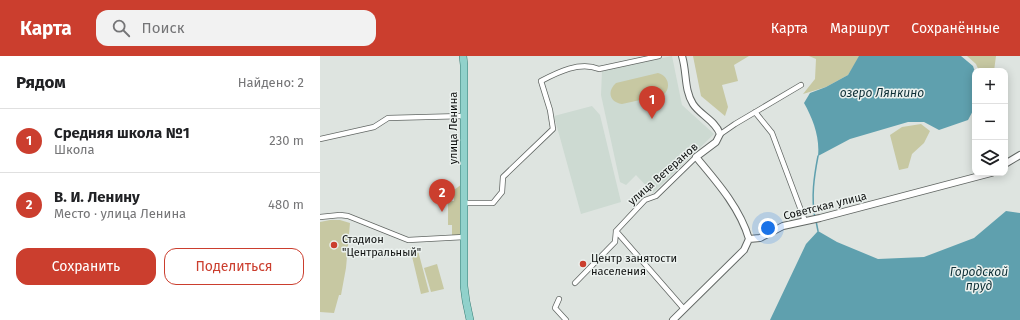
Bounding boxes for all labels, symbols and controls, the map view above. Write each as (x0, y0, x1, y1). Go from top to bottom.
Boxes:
search box (96, 10, 376, 46)
text: Карта (20, 17, 72, 40)
icon: search (110, 17, 132, 39)
text: Поиск (142, 19, 184, 37)
text: Карта (771, 20, 808, 37)
text: Маршрут (830, 20, 889, 37)
text: Сохранённые (911, 20, 1000, 37)
map controls (972, 68, 1008, 176)
button: + (972, 68, 1008, 104)
text: Рядом (16, 72, 66, 93)
text: Найдено: 2 (238, 75, 304, 90)
pin: 1 (639, 86, 665, 119)
water label: озеро Лянкино (840, 86, 924, 100)
street label: улица Ленина (447, 92, 460, 164)
button: − (972, 104, 1008, 140)
text: Средняя школа №1 (54, 124, 190, 142)
text: 1 (26, 133, 32, 148)
text: 230 m (269, 133, 304, 148)
street label: улица Ветеранов (625, 140, 701, 208)
button: layers (972, 140, 1008, 176)
text: Школа (54, 142, 95, 157)
pin: 2 (429, 179, 455, 212)
text: В. И. Ленину (54, 188, 140, 206)
street label: Советская улица (782, 189, 868, 223)
text: 2 (26, 197, 32, 212)
text: 480 m (268, 197, 304, 212)
text: Место · улица Ленина (54, 206, 186, 221)
your location (758, 218, 778, 238)
place label: Стадион "Центральный" (342, 233, 421, 259)
marker: Стадион "Центральный" (329, 240, 339, 250)
button: Сохранить (16, 248, 156, 285)
button: Поделиться (164, 248, 304, 285)
place label: Центр занятости населения (591, 252, 677, 278)
marker: Центр занятости населения (578, 259, 588, 269)
water label: Городской пруд (950, 265, 1008, 293)

